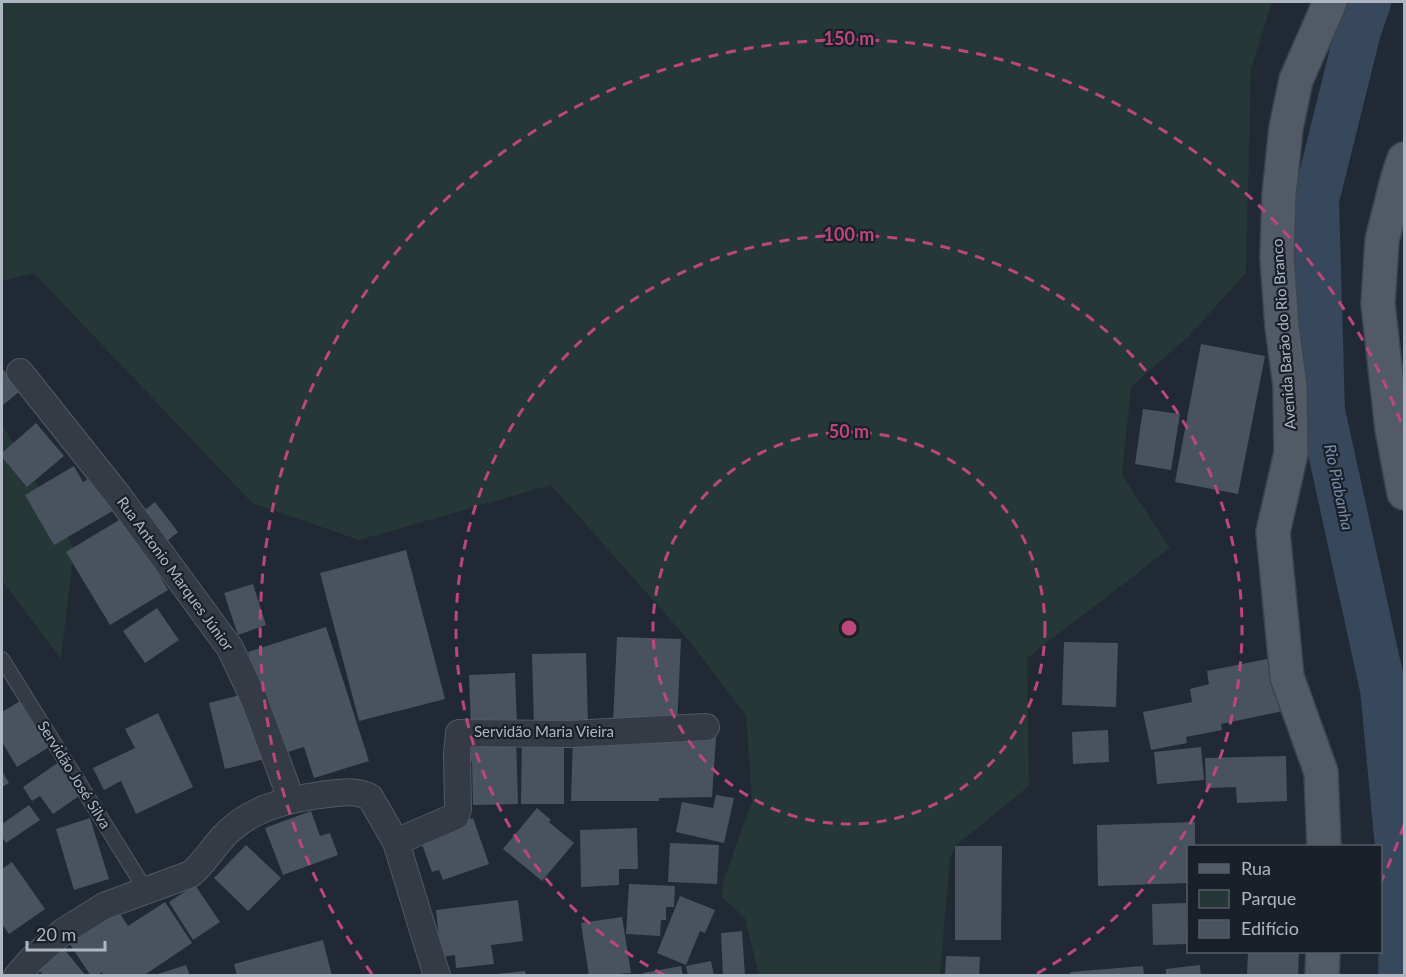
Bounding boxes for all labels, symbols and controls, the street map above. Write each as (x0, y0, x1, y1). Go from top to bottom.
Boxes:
text: 150 m (824, 27, 874, 49)
text: 100 m (824, 223, 874, 245)
street label: Avenida Barão do Rio Branco (1267, 238, 1299, 430)
text: 50 m (829, 420, 869, 442)
water label: Rio Piabanha (1321, 442, 1358, 532)
street label: Rua Antonio Marques Júnior (114, 493, 238, 654)
centre of rings (839, 618, 859, 638)
street label: Servidão José Silva (34, 717, 115, 832)
street label: Servidão Maria Vieira (474, 722, 614, 740)
legend (1187, 845, 1382, 953)
text: Rua (1241, 857, 1271, 879)
text: Parque (1241, 887, 1296, 909)
scale bar (27, 914, 105, 952)
text: Edifício (1241, 917, 1299, 939)
text: 20 m (36, 923, 76, 945)

